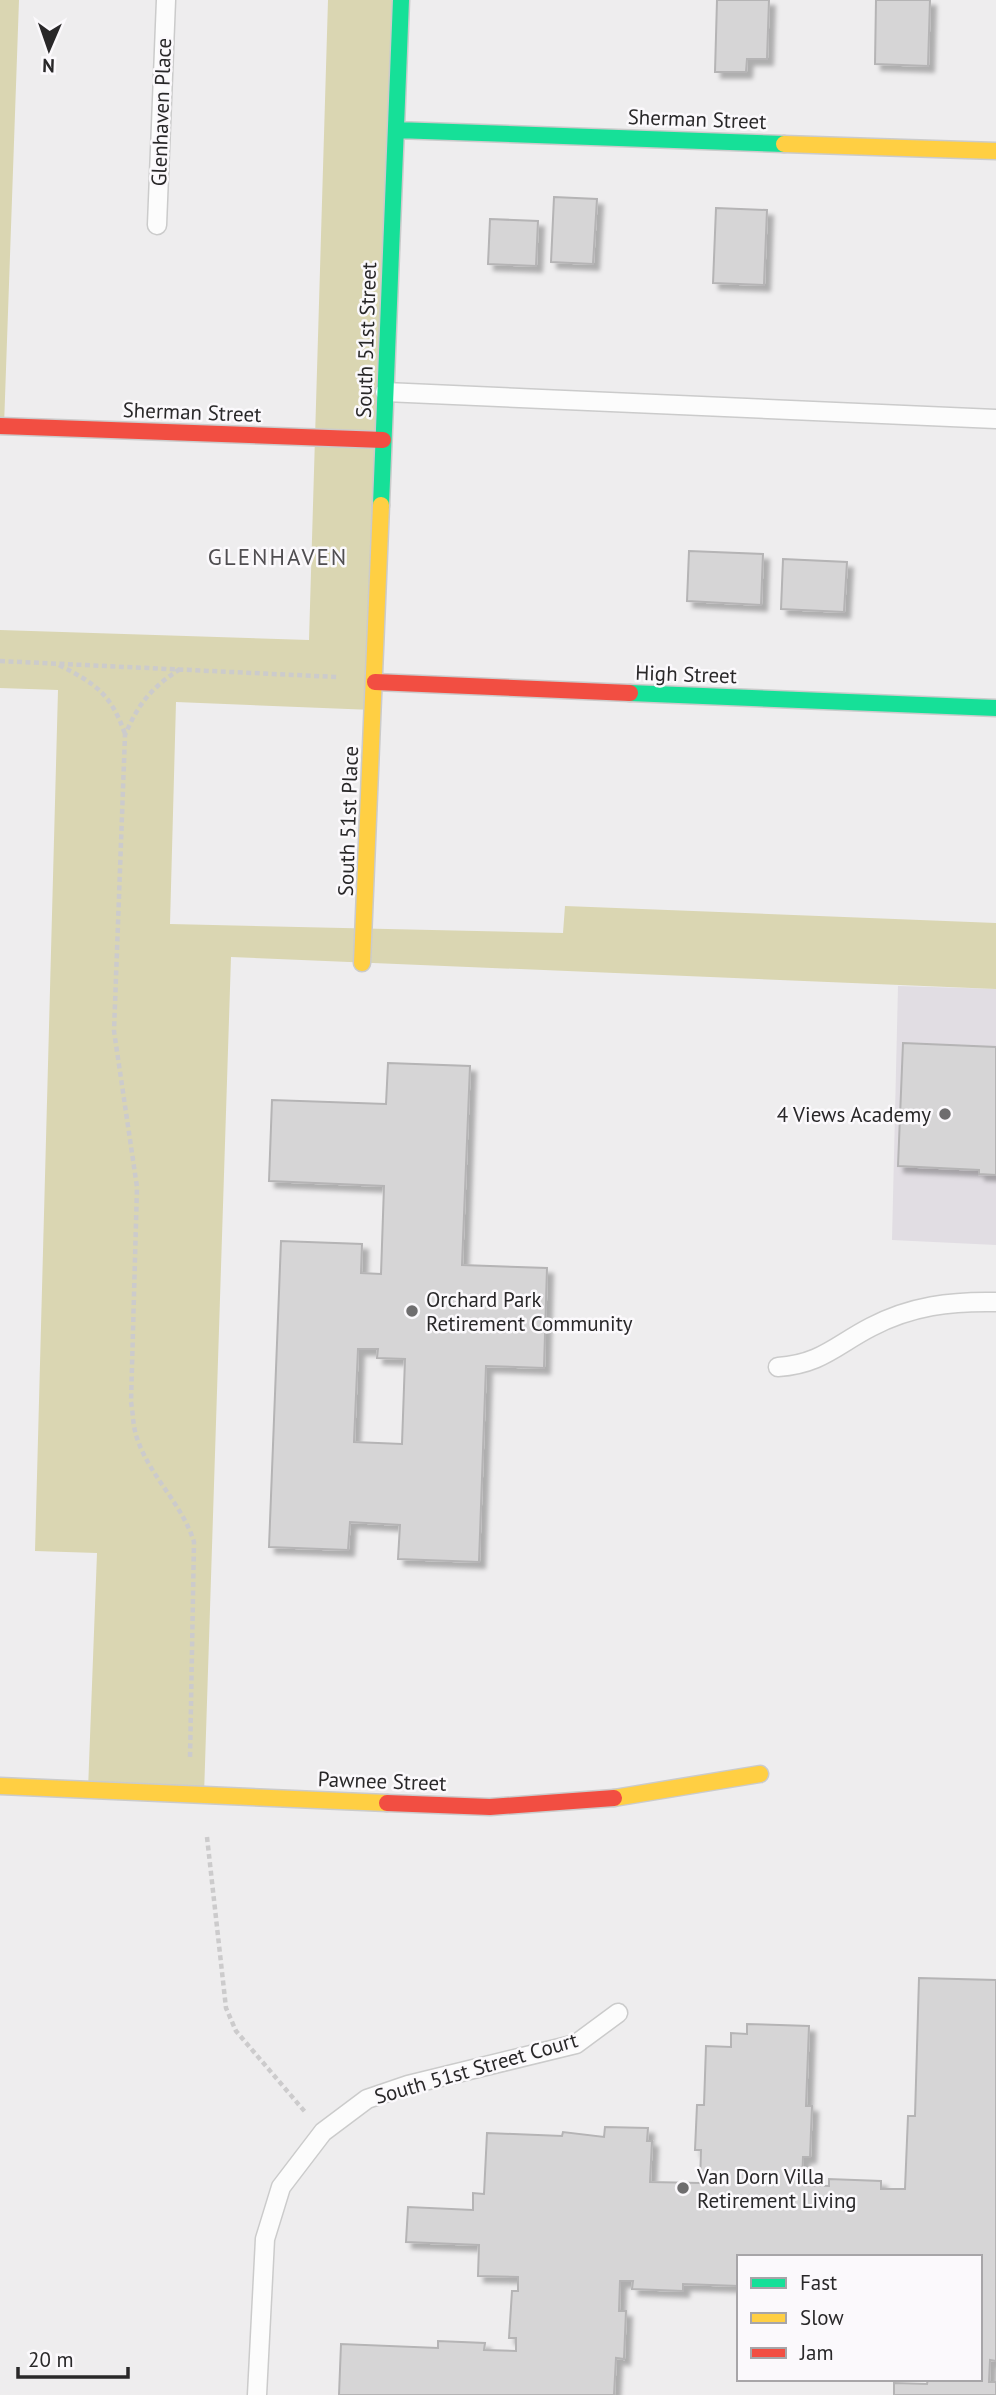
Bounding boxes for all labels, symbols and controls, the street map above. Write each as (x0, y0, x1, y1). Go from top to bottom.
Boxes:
north arrow (14, 14, 84, 84)
street label: Glenhaven Place (145, 37, 177, 187)
text: N (42, 54, 55, 78)
street label: Sherman Street (627, 103, 767, 135)
street label: South 51st Street (350, 262, 382, 418)
street label: Sherman Street (122, 396, 262, 428)
district label: GLENHAVEN (208, 542, 348, 571)
street label: High Street (635, 659, 737, 689)
street label: South 51st Place (332, 745, 364, 897)
place label: 4 Views Academy (777, 1101, 931, 1128)
marker: 4 Views Academy (937, 1106, 953, 1122)
place label: Orchard Park Retirement Community (426, 1286, 633, 1337)
marker: Orchard Park Retirement Community (404, 1303, 420, 1319)
street label: Pawnee Street (317, 1765, 447, 1797)
street label: South 51st Street Court (371, 2026, 581, 2110)
place label: Van Dorn Villa Retirement Living (696, 2163, 857, 2214)
marker: Van Dorn Villa Retirement Living (675, 2180, 691, 2196)
legend (737, 2255, 982, 2381)
text: Fast (800, 2269, 837, 2296)
text: Slow (800, 2304, 844, 2331)
scale bar (18, 2336, 128, 2380)
text: Jam (799, 2339, 834, 2366)
text: 20 m (28, 2346, 74, 2373)

